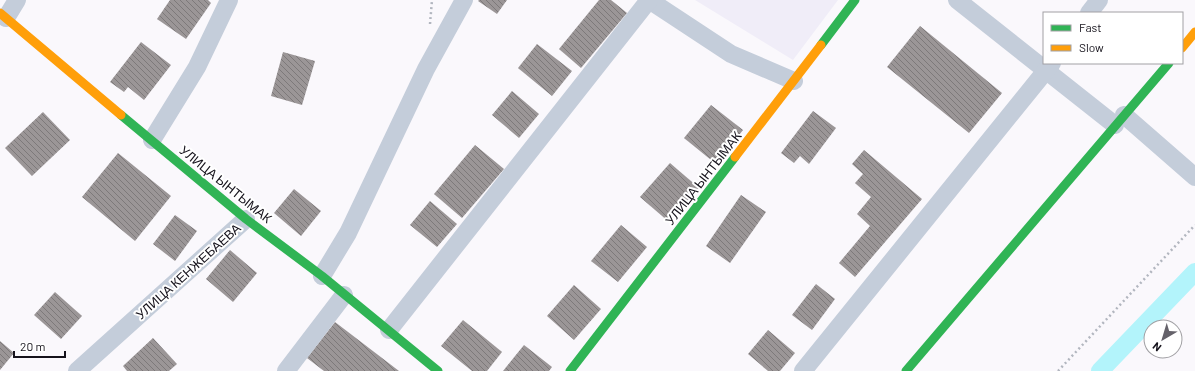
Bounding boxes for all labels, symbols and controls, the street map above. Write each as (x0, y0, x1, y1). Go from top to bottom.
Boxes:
legend (1043, 12, 1183, 64)
text: Fast (1079, 20, 1102, 34)
text: Slow (1079, 40, 1104, 54)
street label: УЛИЦА ЫНТЫМАК (662, 128, 745, 228)
street label: УЛИЦА ЫНТЫМАК (177, 142, 276, 226)
street label: УЛИЦА КЕНЖЕБАЕВА (132, 220, 244, 322)
north arrow (1143, 319, 1183, 359)
scale bar (14, 333, 65, 359)
text: 20 m (20, 339, 46, 353)
text: N (1150, 340, 1163, 355)

